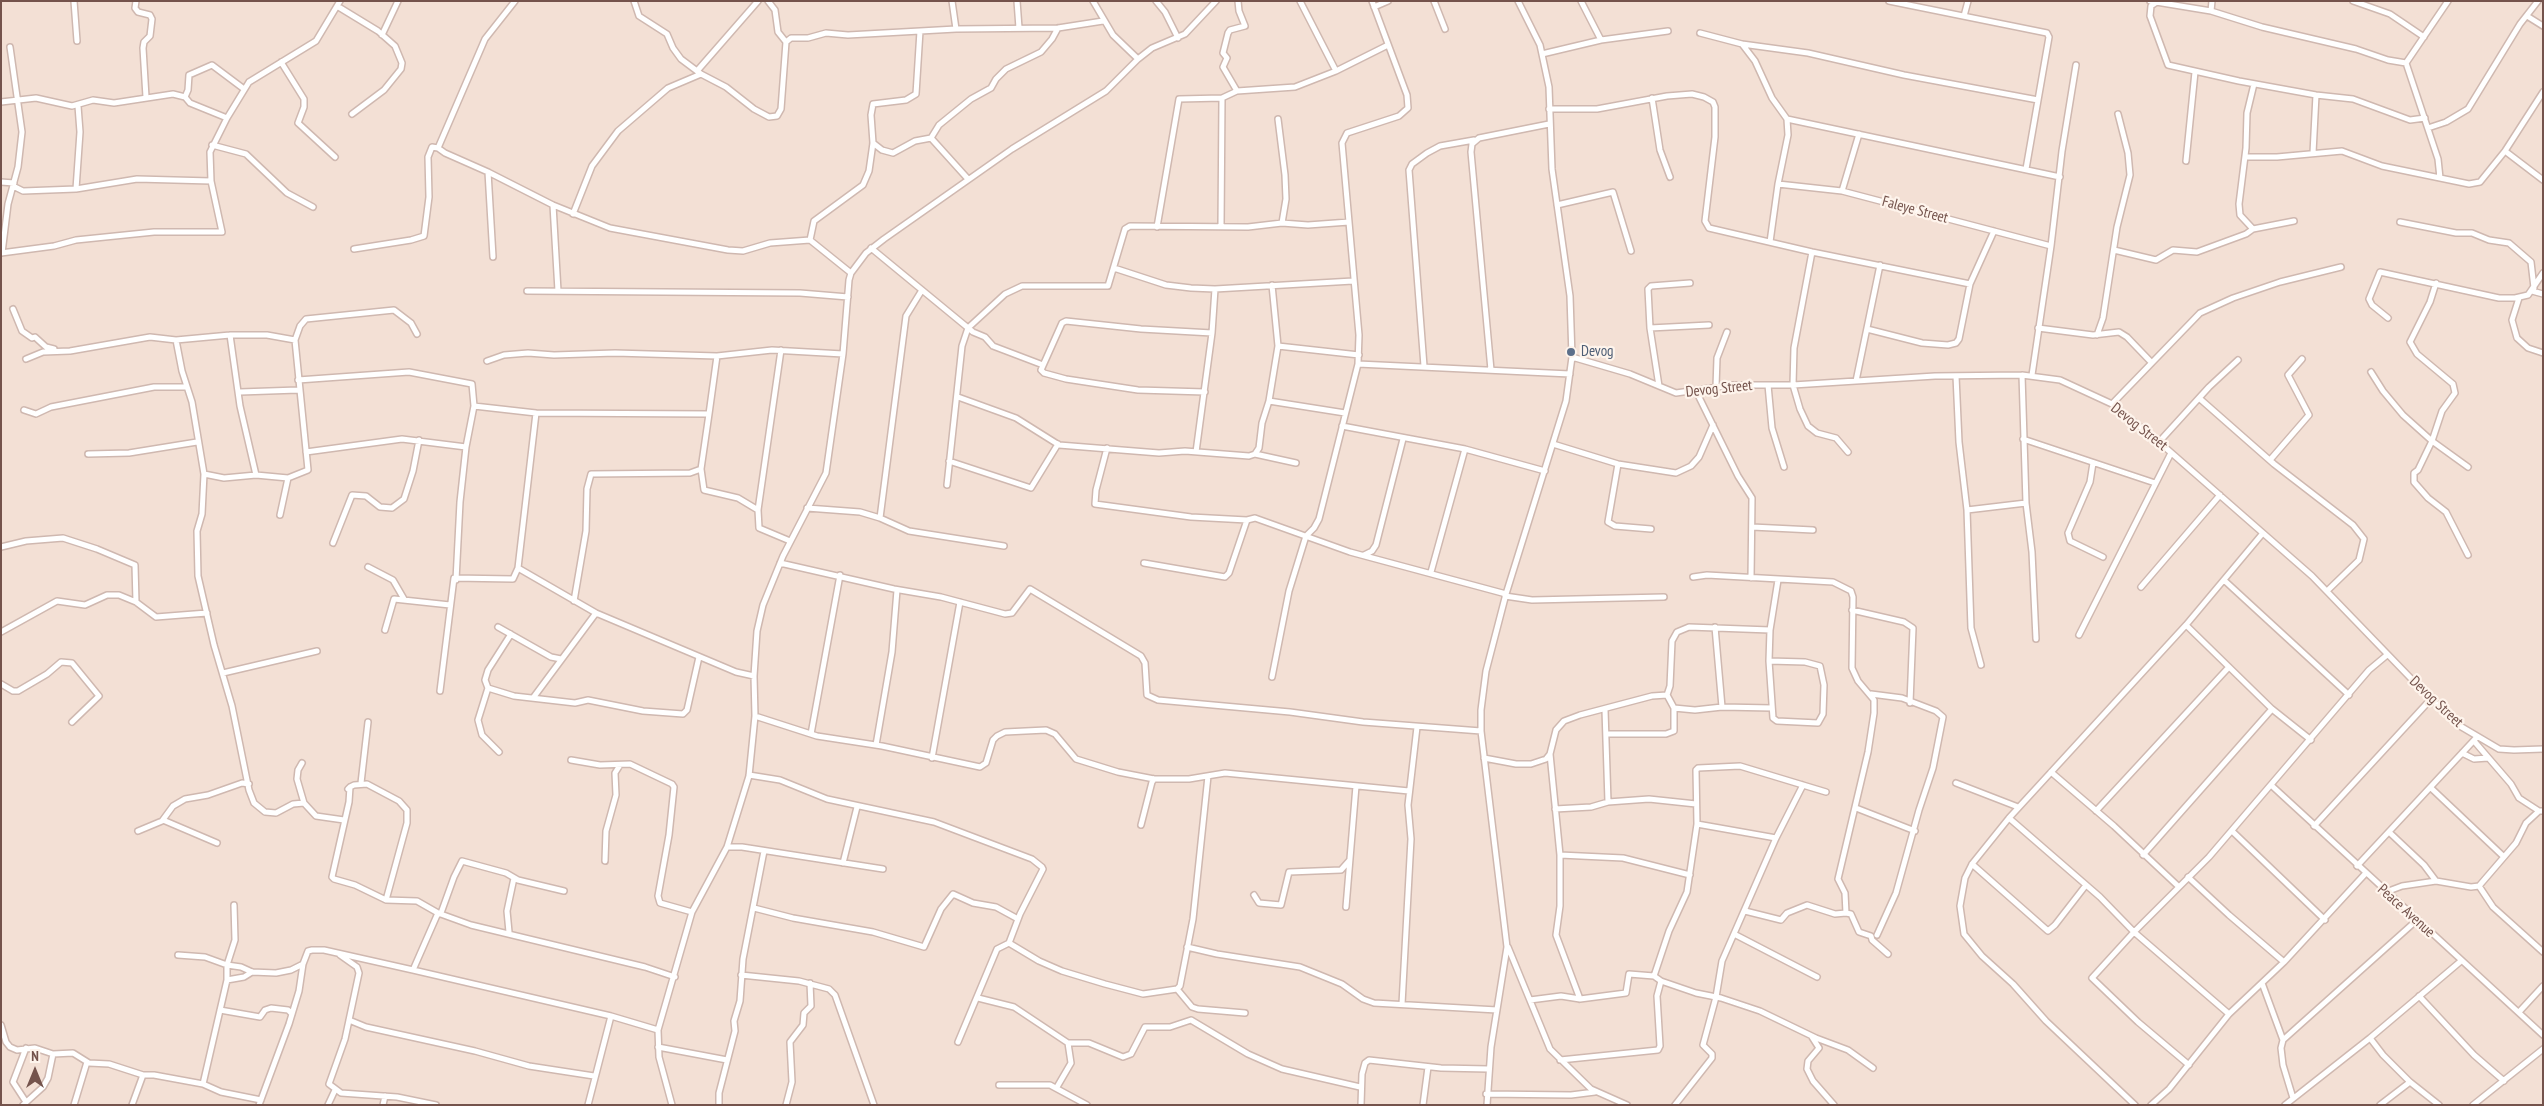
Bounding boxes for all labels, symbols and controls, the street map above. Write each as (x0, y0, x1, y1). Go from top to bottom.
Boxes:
street label: Faleye Street (1880, 193, 1950, 227)
place label: Devog (1581, 343, 1614, 361)
marker: Devog (1565, 346, 1577, 358)
street label: Devog Street (1685, 377, 1753, 401)
street label: Devog Street (2107, 399, 2171, 455)
street label: Devog Street (2405, 673, 2467, 731)
street label: Peace Avenue (2374, 881, 2438, 941)
north arrow (10, 1046, 60, 1096)
text: N (31, 1047, 39, 1065)

